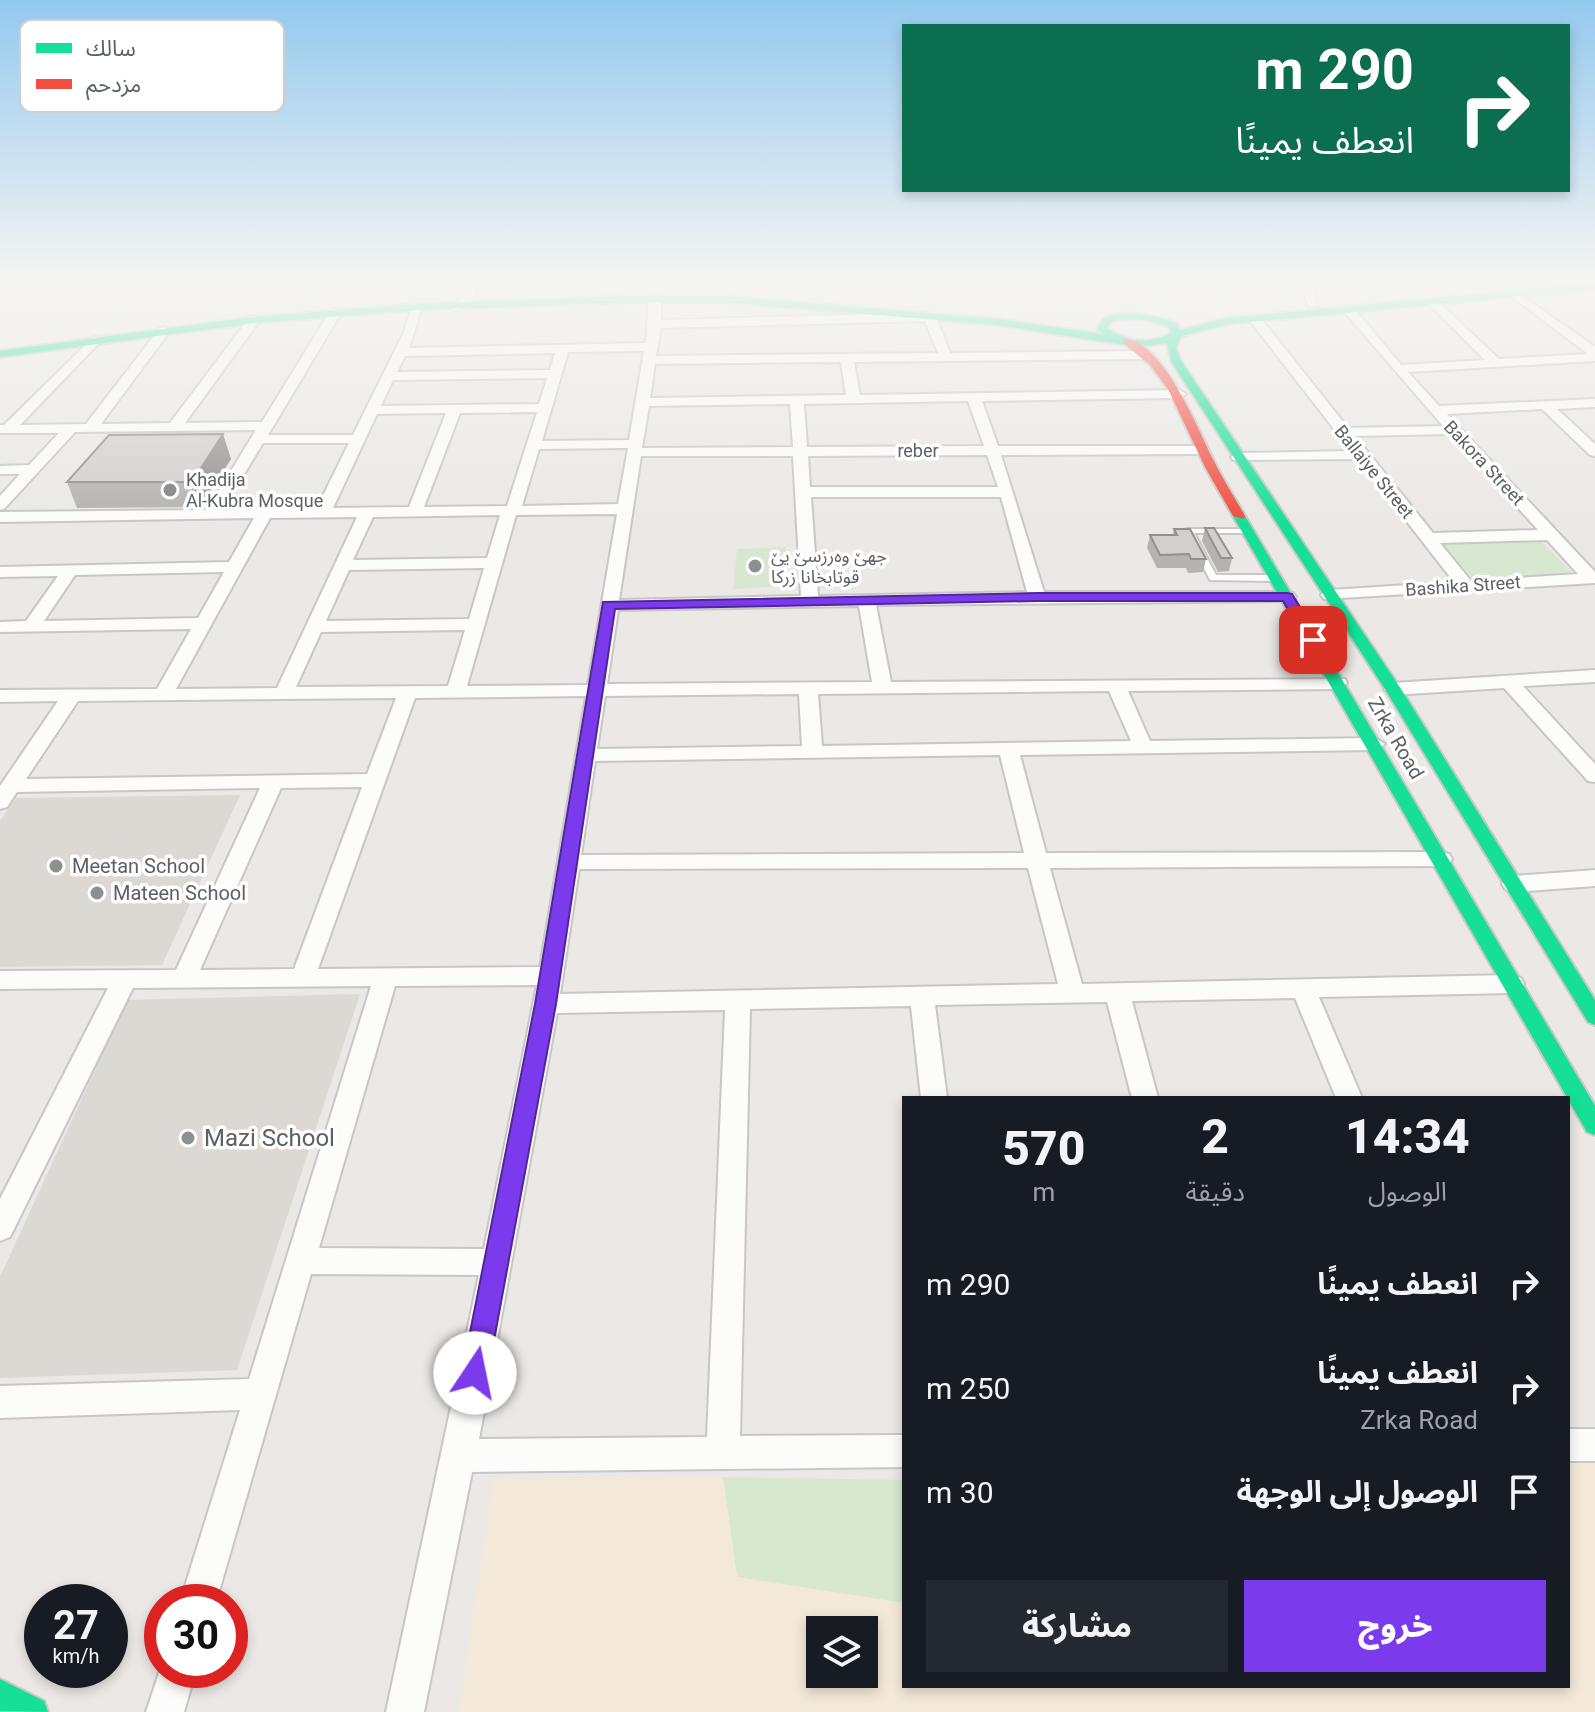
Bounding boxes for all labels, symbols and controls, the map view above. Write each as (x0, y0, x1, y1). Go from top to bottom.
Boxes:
legend (20, 20, 284, 112)
text: سالك (86, 36, 136, 61)
text: 290 m (1255, 37, 1414, 103)
icon: right (1442, 56, 1546, 160)
text: مزدحم (86, 72, 141, 101)
text: انعطف يمينًا (1235, 120, 1414, 162)
street label: Bakora Street (1440, 416, 1529, 509)
street label: Ballaiye Street (1330, 421, 1418, 523)
street label: reber (897, 440, 939, 461)
place label: Khadija Al-Kubra Mosque (186, 469, 323, 511)
marker: Khadija Al-Kubra Mosque (161, 481, 179, 499)
place label: جھێ وەرزسێ یێ قوتابخانا زرکا (771, 545, 887, 588)
marker: جھێ وەرزسێ یێ قوتابخانا زرکا (746, 557, 764, 575)
street label: Bashika Street (1405, 571, 1521, 600)
pin (1279, 606, 1347, 674)
icon: arrive (1291, 618, 1335, 662)
street label: Zrka Road (1363, 693, 1429, 783)
place label: Meetan School (72, 854, 205, 878)
marker: Meetan School (47, 857, 65, 875)
place label: Mateen School (113, 881, 246, 905)
marker: Mateen School (88, 884, 106, 902)
text: 2 (1201, 1108, 1229, 1165)
text: 14:34 (1345, 1108, 1470, 1165)
text: 570 (1002, 1120, 1085, 1177)
place label: Mazi School (204, 1124, 335, 1152)
marker: Mazi School (179, 1129, 197, 1147)
text: m (1032, 1177, 1055, 1207)
text: دقيقة (1186, 1177, 1245, 1207)
text: الوصول (1368, 1177, 1447, 1207)
icon: right (1502, 1262, 1546, 1306)
text: انعطف يمينًا (1317, 1266, 1478, 1301)
text: 290 m (926, 1267, 1010, 1302)
position arrow (433, 1331, 517, 1415)
text: انعطف يمينًا (1317, 1355, 1478, 1390)
icon: right (1502, 1366, 1546, 1410)
text: 250 m (926, 1371, 1010, 1406)
text: Zrka Road (1360, 1405, 1478, 1435)
icon: arrive (1502, 1470, 1546, 1514)
text: الوصول إلى الوجهة (1237, 1474, 1478, 1509)
text: 30 m (926, 1475, 994, 1510)
button: مشاركة (926, 1580, 1228, 1672)
button: خروج (1244, 1580, 1546, 1672)
speed limit sign: 30 (144, 1584, 248, 1688)
text: 27 (53, 1602, 99, 1649)
map controls (806, 1616, 878, 1688)
button: layers (806, 1616, 878, 1688)
text: km/h (53, 1644, 99, 1668)

